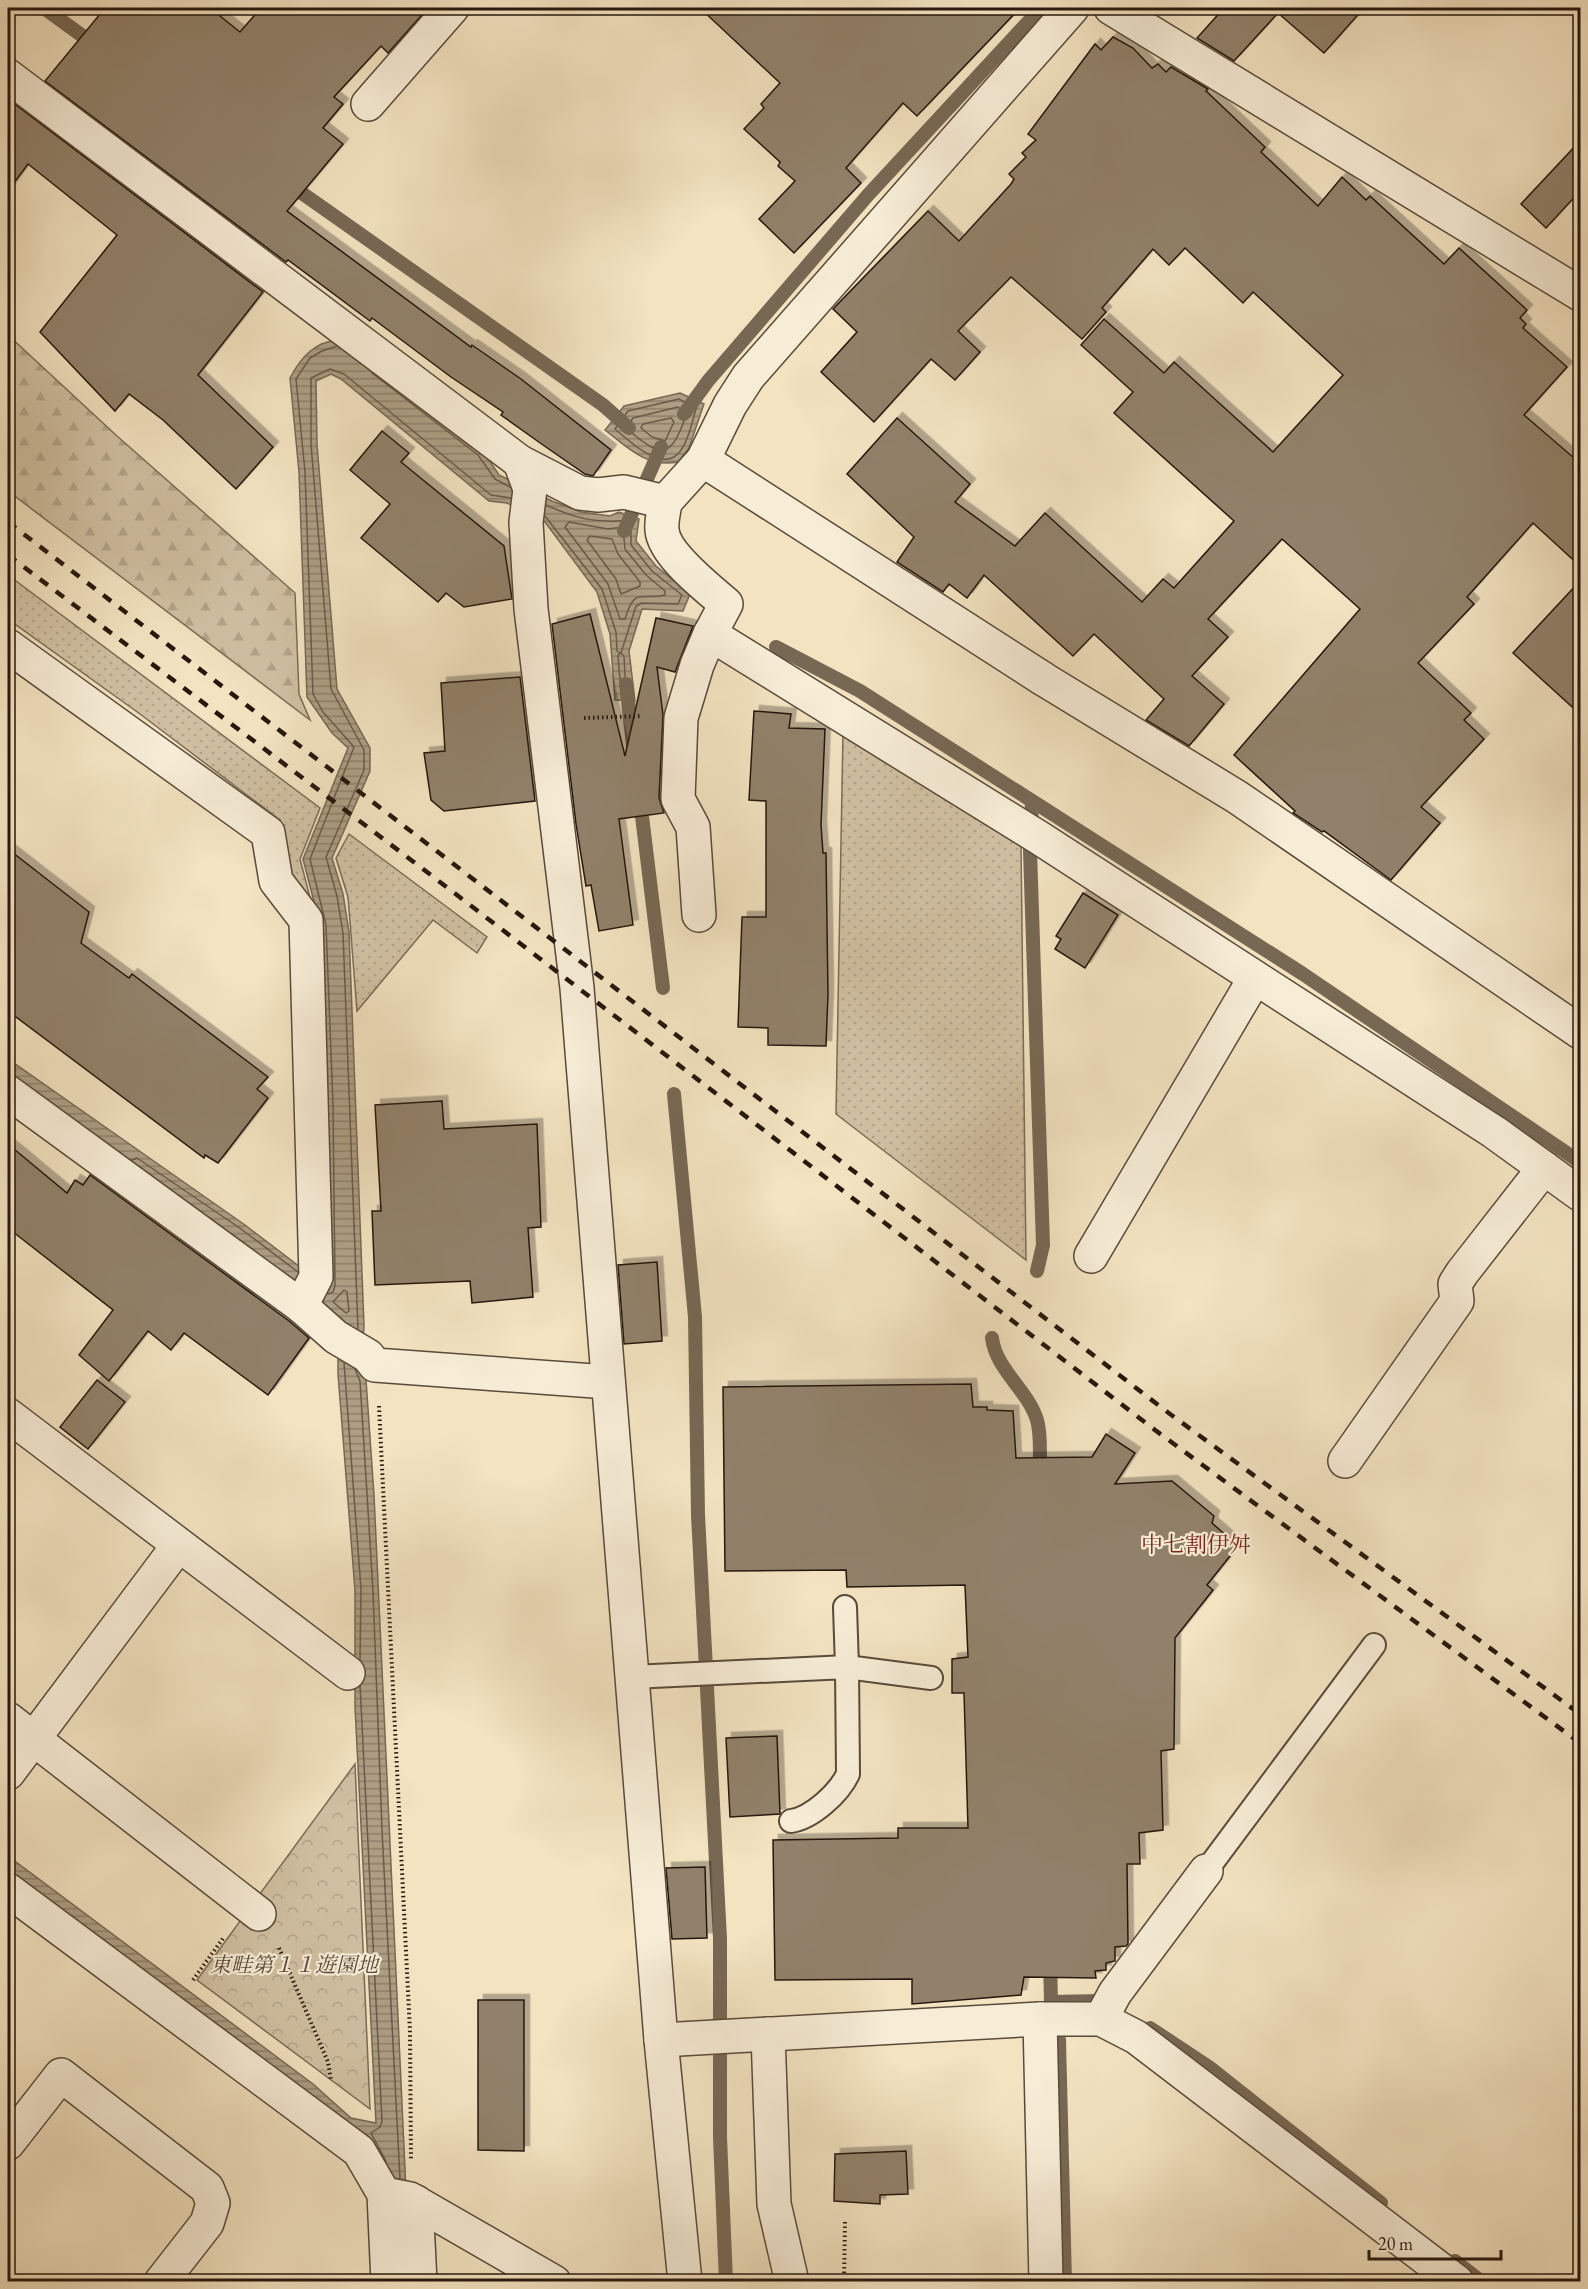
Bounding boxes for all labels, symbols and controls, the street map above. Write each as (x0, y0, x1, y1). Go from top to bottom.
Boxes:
district label: 中七割伊舛 (1141, 1530, 1251, 1559)
park label: 東畦第１１遊園地 (210, 1951, 380, 1978)
scale bar (1369, 2223, 1501, 2261)
text: 20 m (1378, 2232, 1413, 2255)

